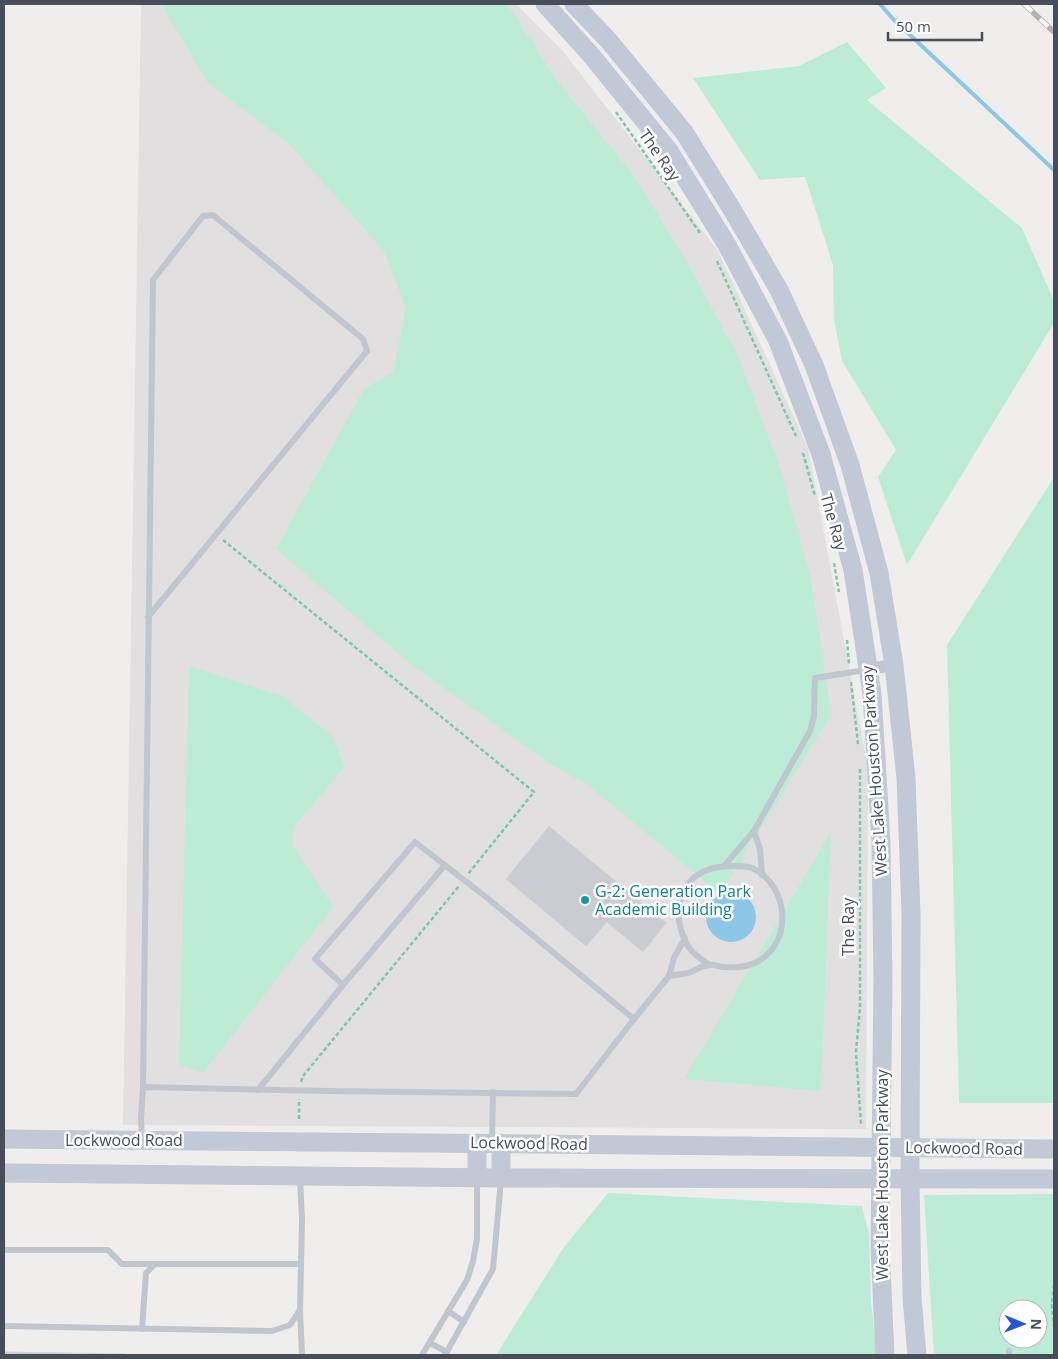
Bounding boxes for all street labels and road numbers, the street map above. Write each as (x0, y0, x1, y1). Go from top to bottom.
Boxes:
street label: The Ray (634, 125, 686, 186)
street label: The Ray (815, 491, 853, 554)
street label: West Lake Houston Parkway (856, 664, 892, 877)
street label: The Ray (837, 897, 859, 956)
street label: West Lake Houston Parkway (871, 1069, 893, 1280)
street label: Lockwood Road (65, 1129, 183, 1151)
street label: Lockwood Road (470, 1131, 588, 1155)
street label: Lockwood Road (905, 1136, 1023, 1160)

